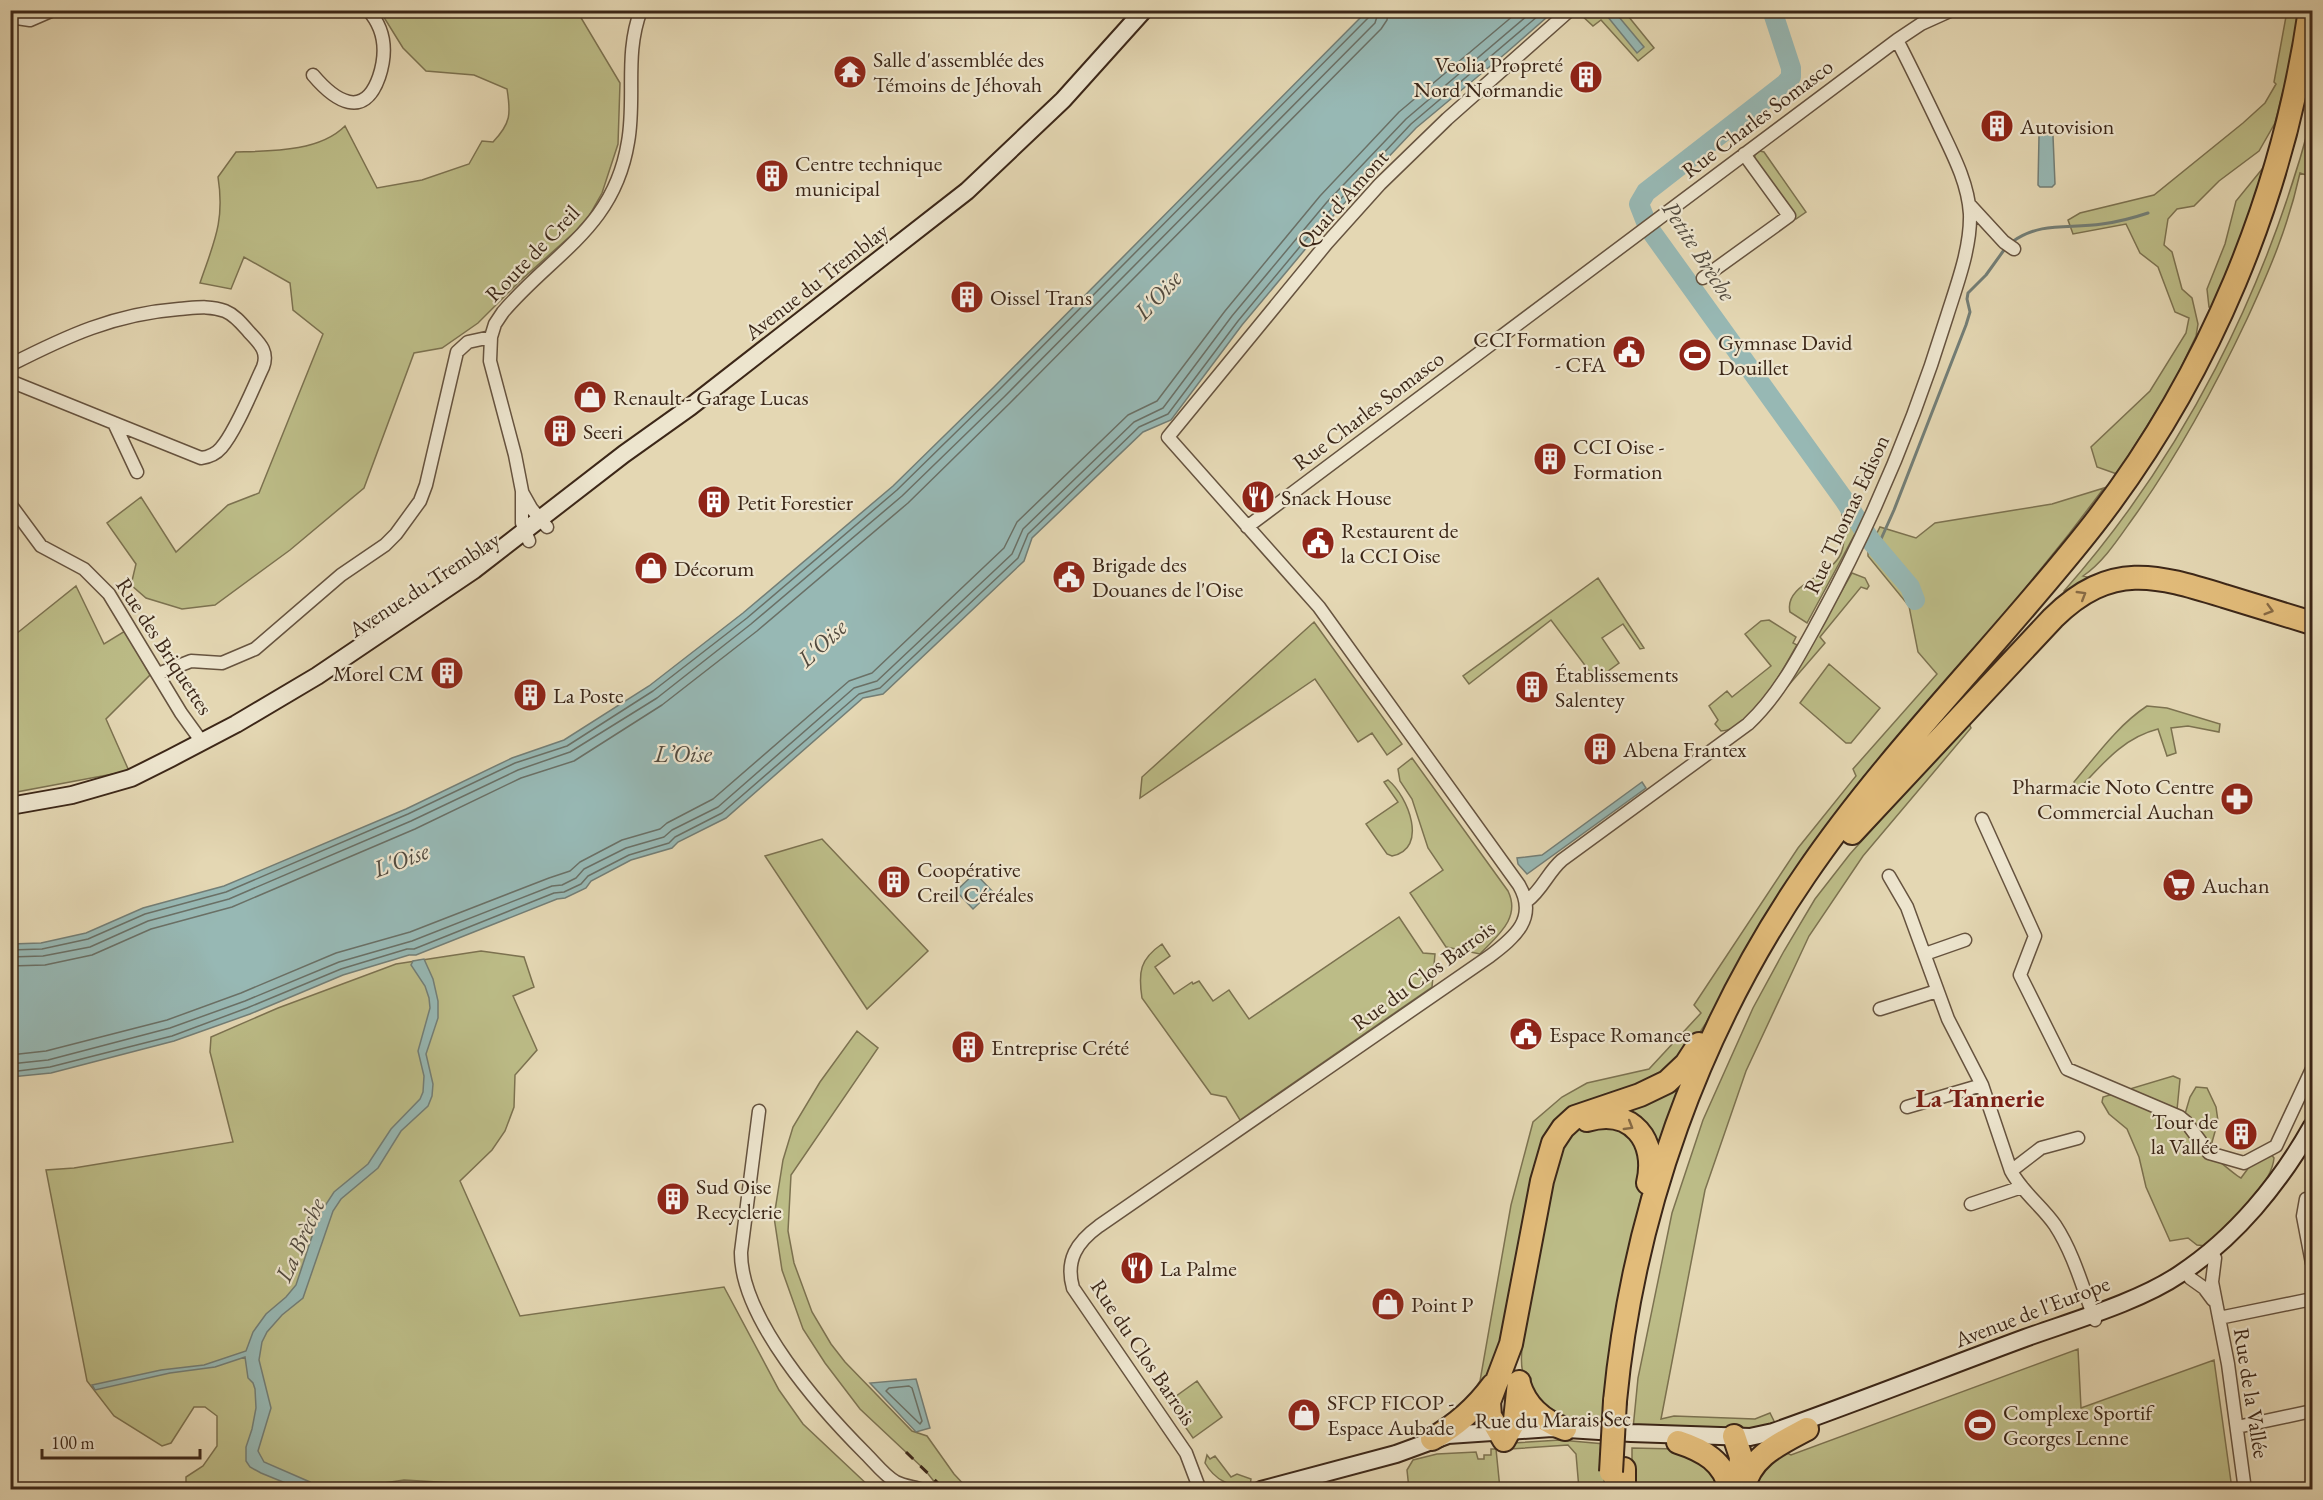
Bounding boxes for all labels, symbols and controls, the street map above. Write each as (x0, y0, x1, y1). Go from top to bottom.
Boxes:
place label: Salle d'assemblée des Témoins de Jéhovah (873, 45, 1044, 99)
place label: Veolia Propreté Nord Normandie (1414, 50, 1563, 104)
street label: Rue Charles Somasco (1676, 52, 1839, 185)
temple icon: Salle d'assemblée des Témoins de Jéhovah (832, 54, 868, 90)
building icon: Veolia Propreté Nord Normandie (1568, 59, 1604, 95)
building icon: Autovision (1979, 108, 2015, 144)
place label: Autovision (2019, 112, 2115, 141)
street label: Quai d'Amont (1290, 143, 1395, 255)
place label: Centre technique municipal (795, 149, 943, 203)
building icon: Centre technique municipal (754, 158, 790, 194)
water label: Petite Brèche (1655, 195, 1744, 308)
street label: Route de Creil (479, 199, 586, 308)
street label: Avenue du Tremblay (738, 216, 894, 347)
water label: L'Oise (1126, 263, 1189, 327)
building icon: Oissel Trans (949, 279, 985, 315)
place label: Oissel Trans (990, 283, 1092, 312)
place label: CCI Formation - CFA (1473, 325, 1607, 379)
place label: Gymnase David Douillet (1718, 328, 1853, 382)
public building icon: CCI Formation - CFA (1611, 334, 1647, 370)
sports icon: Gymnase David Douillet (1677, 337, 1713, 373)
street label: Rue Charles Somasco (1287, 344, 1450, 477)
shop icon: Renault - Garage Lucas (572, 379, 608, 415)
place label: Renault - Garage Lucas (613, 383, 809, 412)
building icon: Seeri (542, 413, 578, 449)
place label: Seeri (583, 417, 623, 446)
street label: Rue Thomas Edison (1797, 430, 1896, 599)
place label: CCI Oise - Formation (1573, 432, 1664, 486)
building icon: CCI Oise - Formation (1532, 441, 1568, 477)
restaurant icon: Snack House (1240, 479, 1276, 515)
place label: Snack House (1281, 483, 1392, 512)
building icon: Petit Forestier (696, 484, 732, 520)
place label: Petit Forestier (737, 488, 854, 517)
place label: Restaurent de la CCI Oise (1341, 516, 1459, 570)
street label: Avenue du Tremblay (342, 524, 506, 645)
public building icon: Restaurent de la CCI Oise (1300, 525, 1336, 561)
shop icon: Décorum (633, 550, 669, 586)
place label: Brigade des Douanes de l'Oise (1092, 550, 1244, 604)
place label: Décorum (674, 554, 754, 583)
public building icon: Brigade des Douanes de l'Oise (1051, 559, 1087, 595)
street label: Rue des Briquettes (109, 572, 220, 721)
one-way arrow (2076, 591, 2086, 603)
one-way arrow (2263, 603, 2274, 615)
water label: L'Oise (789, 611, 854, 674)
building icon: Morel CM (429, 655, 465, 691)
place label: Morel CM (333, 659, 424, 688)
place label: Établissements Salentey (1555, 660, 1678, 714)
building icon: Établissements Salentey (1514, 669, 1550, 705)
building icon: La Poste (512, 677, 548, 713)
place label: La Poste (553, 681, 624, 710)
building icon: Abena Frantex (1582, 731, 1618, 767)
place label: Abena Frantex (1622, 735, 1747, 764)
water label: L’Oise (653, 738, 713, 769)
place label: Pharmacie Noto Centre Commercial Auchan (2012, 772, 2214, 826)
pharmacy icon: Pharmacie Noto Centre Commercial Auchan (2219, 781, 2255, 817)
water label: L'Oise (368, 835, 434, 885)
place label: Coopérative Creil Céréales (917, 855, 1034, 909)
building icon: Coopérative Creil Céréales (876, 864, 912, 900)
supermarket icon: Auchan (2161, 867, 2197, 903)
place label: Auchan (2201, 871, 2270, 900)
street label: Rue du Clos Barrois (1346, 914, 1501, 1037)
public building icon: Espace Romance (1508, 1016, 1544, 1052)
place label: Espace Romance (1549, 1020, 1691, 1049)
building icon: Entreprise Crété (950, 1029, 986, 1065)
place label: Entreprise Crété (991, 1033, 1130, 1062)
district label: La Tannerie (1915, 1081, 2045, 1115)
place label: Tour de la Vallée (2151, 1107, 2218, 1161)
building icon: Tour de la Vallée (2223, 1116, 2259, 1152)
one-way arrow (1623, 1118, 1633, 1130)
place label: Sud Oise Recyclerie (696, 1172, 782, 1226)
building icon: Sud Oise Recyclerie (655, 1181, 691, 1217)
water label: La Brèche (267, 1192, 332, 1287)
restaurant icon: La Palme (1119, 1250, 1155, 1286)
place label: La Palme (1160, 1254, 1237, 1283)
street label: Avenue de l'Europe (1950, 1268, 2114, 1355)
street label: Rue du Clos Barrois (1084, 1274, 1203, 1431)
shop icon: Point P (1370, 1286, 1406, 1322)
place label: Point P (1411, 1290, 1473, 1319)
street label: Rue de la Vallée (2227, 1326, 2276, 1461)
place label: SFCP FICOP - Espace Aubade (1327, 1388, 1454, 1442)
shop icon: SFCP FICOP - Espace Aubade (1286, 1397, 1322, 1433)
place label: Complexe Sportif Georges Lenne (2003, 1398, 2155, 1452)
street label: Rue du Marais Sec (1475, 1404, 1631, 1435)
sports icon: Complexe Sportif Georges Lenne (1962, 1407, 1998, 1443)
scale bar (42, 1422, 200, 1460)
text: 100 m (51, 1431, 95, 1454)

